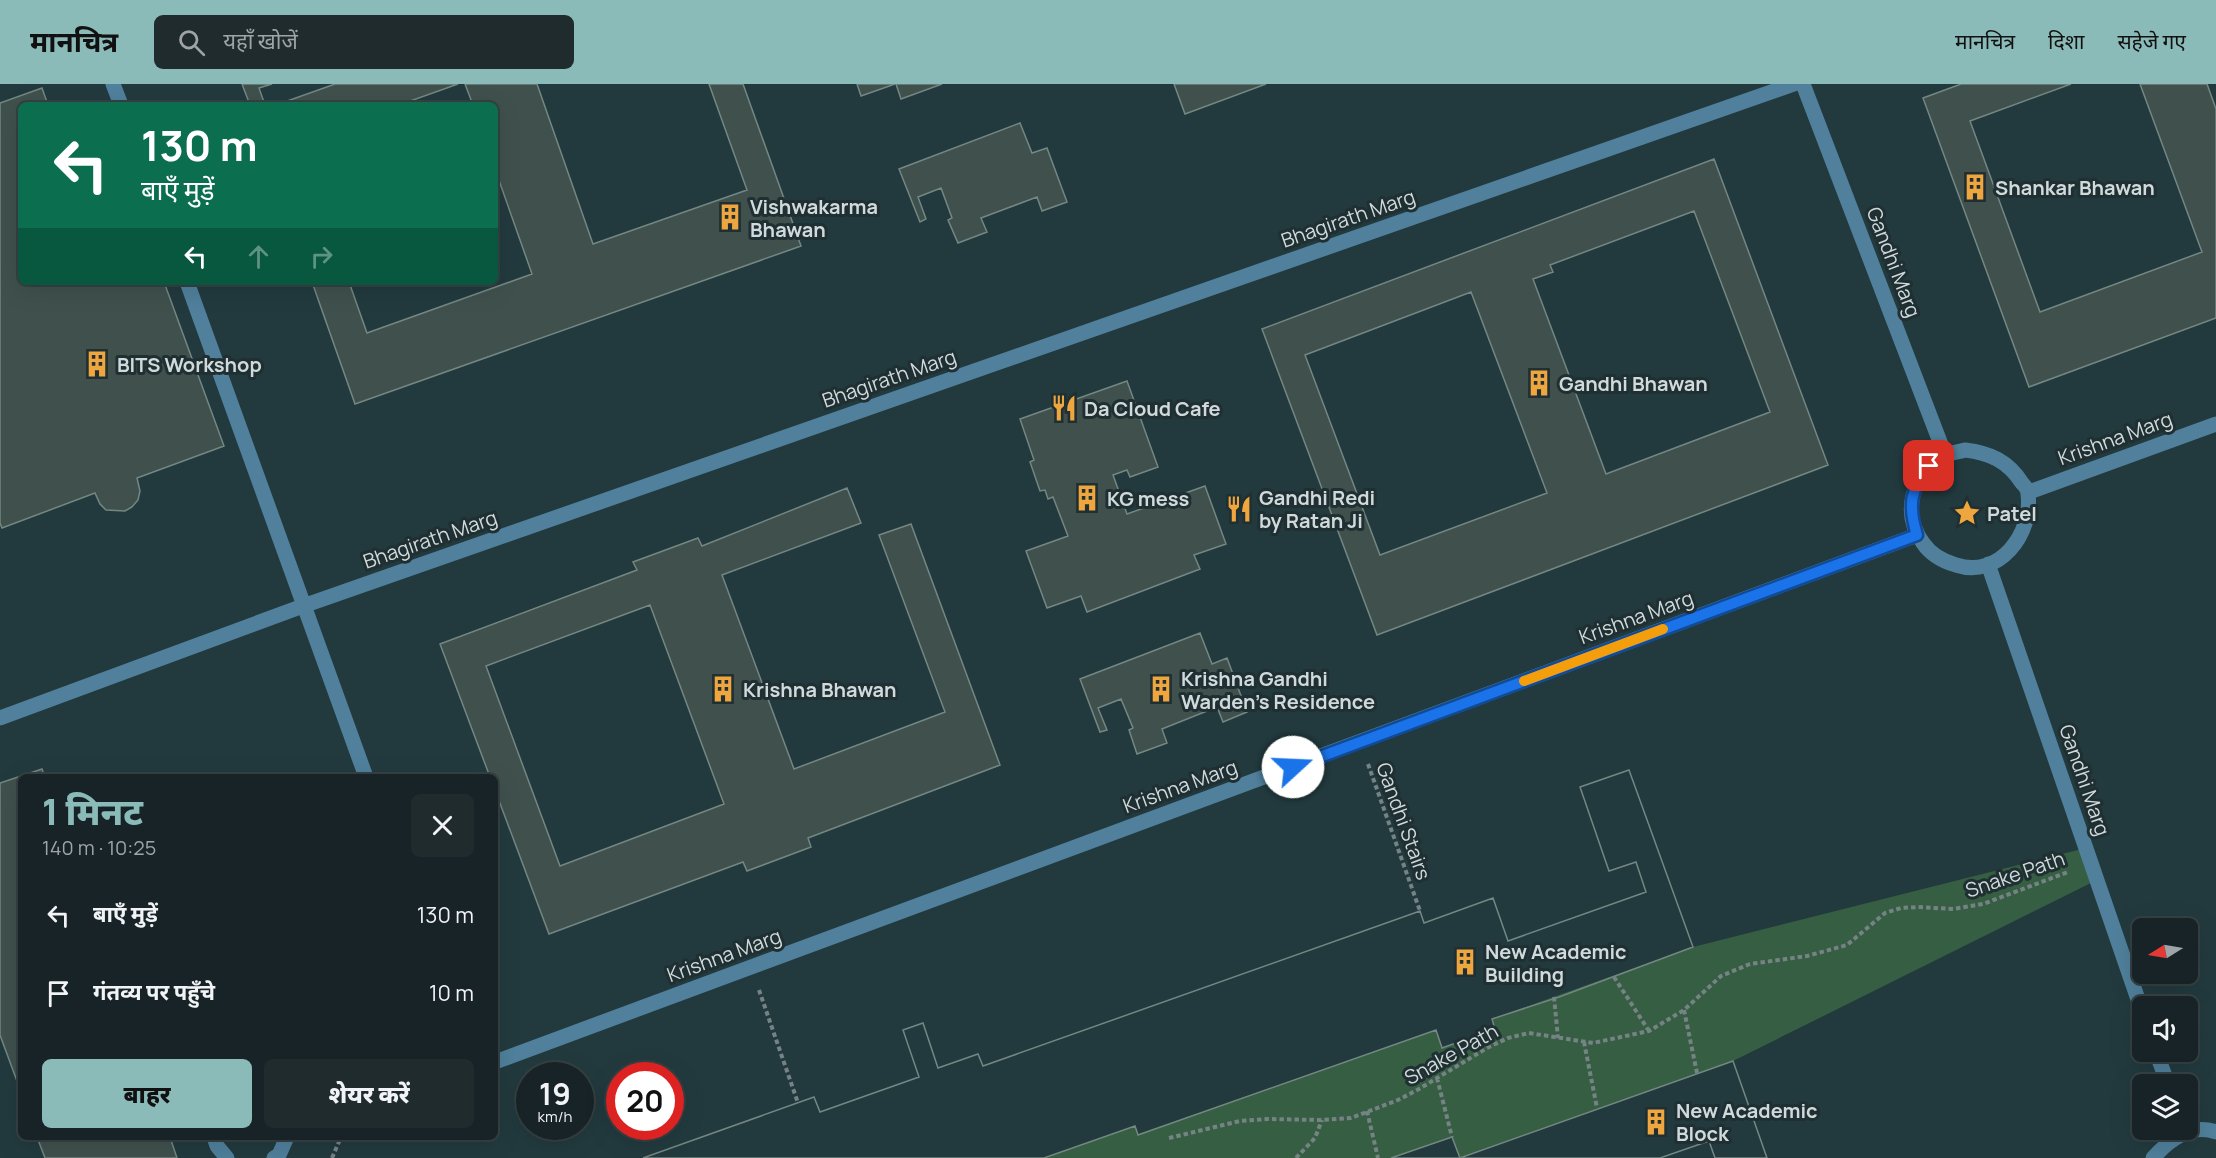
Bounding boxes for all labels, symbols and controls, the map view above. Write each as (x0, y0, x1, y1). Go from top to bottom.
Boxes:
search box (154, 15, 574, 69)
text: मानचित्र (30, 22, 118, 60)
icon: search (175, 26, 208, 59)
text: यहाँ खोजें (223, 26, 298, 56)
text: मानचित्र (1955, 27, 2015, 55)
text: दिशा (2048, 27, 2084, 55)
text: सहेजे गए (2117, 27, 2186, 55)
text: 130 m (141, 116, 258, 174)
icon: left (42, 126, 120, 204)
text: बाएँ मुड़ें (141, 171, 214, 208)
building icon: Shankar Bhawan (1960, 172, 1990, 202)
place label: Shankar Bhawan (1995, 174, 2155, 201)
street label: Bhagirath Marg (1277, 182, 1419, 254)
place label: Vishwakarma Bhawan (750, 193, 878, 243)
building icon: Vishwakarma Bhawan (715, 202, 745, 232)
street label: Gandhi Marg (1861, 203, 1927, 321)
icon: left (179, 240, 212, 273)
icon: ahead (242, 240, 275, 273)
icon: right (305, 240, 338, 273)
street label: Bhagirath Marg (818, 342, 960, 414)
building icon: BITS Workshop (82, 349, 112, 379)
place label: BITS Workshop (117, 351, 262, 378)
building icon: Gandhi Bhawan (1524, 368, 1554, 398)
place label: Gandhi Bhawan (1559, 370, 1708, 397)
restaurant icon: Da Cloud Cafe (1049, 393, 1079, 423)
place label: Da Cloud Cafe (1084, 395, 1221, 422)
street label: Krishna Marg (2054, 405, 2176, 471)
pin (1903, 440, 1954, 491)
icon: arrive (1912, 449, 1945, 482)
building icon: KG mess (1072, 483, 1102, 513)
place label: Gandhi Redi by Ratan Ji (1259, 484, 1375, 534)
place label: KG mess (1107, 485, 1189, 512)
restaurant icon: Gandhi Redi by Ratan Ji (1224, 494, 1254, 524)
place icon: Patel (1952, 498, 1982, 528)
place label: Patel (1987, 500, 2037, 527)
street label: Bhagirath Marg (359, 503, 501, 575)
street label: Krishna Marg (1575, 584, 1697, 650)
place label: Krishna Gandhi Warden's Residence (1181, 665, 1375, 715)
building icon: Krishna Bhawan (708, 674, 738, 704)
building icon: Krishna Gandhi Warden's Residence (1146, 674, 1176, 704)
place label: Krishna Bhawan (743, 676, 897, 703)
street label: Gandhi Marg (2053, 721, 2117, 839)
position arrow (1261, 735, 1325, 799)
street label: Krishna Marg (1119, 753, 1241, 819)
street label: Gandhi Stairs (1370, 759, 1438, 883)
text: 1 मिनट (42, 787, 143, 836)
button: close (411, 794, 474, 857)
text: 140 m · 10:25 (42, 834, 156, 861)
street label: Snake Path (1962, 844, 2068, 904)
icon: left (42, 899, 75, 932)
text: बाएँ मुड़ें (93, 899, 158, 929)
text: 130 m (417, 900, 474, 930)
north arrow (2132, 918, 2198, 984)
map controls (2132, 918, 2198, 1140)
street label: Krishna Marg (663, 922, 785, 988)
place label: New Academic Building (1485, 938, 1627, 988)
building icon: New Academic Building (1450, 947, 1480, 977)
icon: arrive (42, 977, 75, 1010)
text: गंतव्य पर पहुँचे (93, 977, 215, 1007)
text: 10 m (429, 978, 474, 1008)
button: sound (2132, 996, 2198, 1062)
street label: Snake Path (1399, 1017, 1503, 1091)
button: बाहर (42, 1059, 252, 1128)
button: शेयर करें (264, 1059, 474, 1128)
speed limit sign: 20 (606, 1062, 684, 1140)
text: 19 (539, 1073, 571, 1114)
button: layers (2132, 1074, 2198, 1140)
place label: New Academic Block (1676, 1097, 1818, 1147)
text: km/h (538, 1106, 572, 1127)
building icon: New Academic Block (1641, 1107, 1671, 1137)

